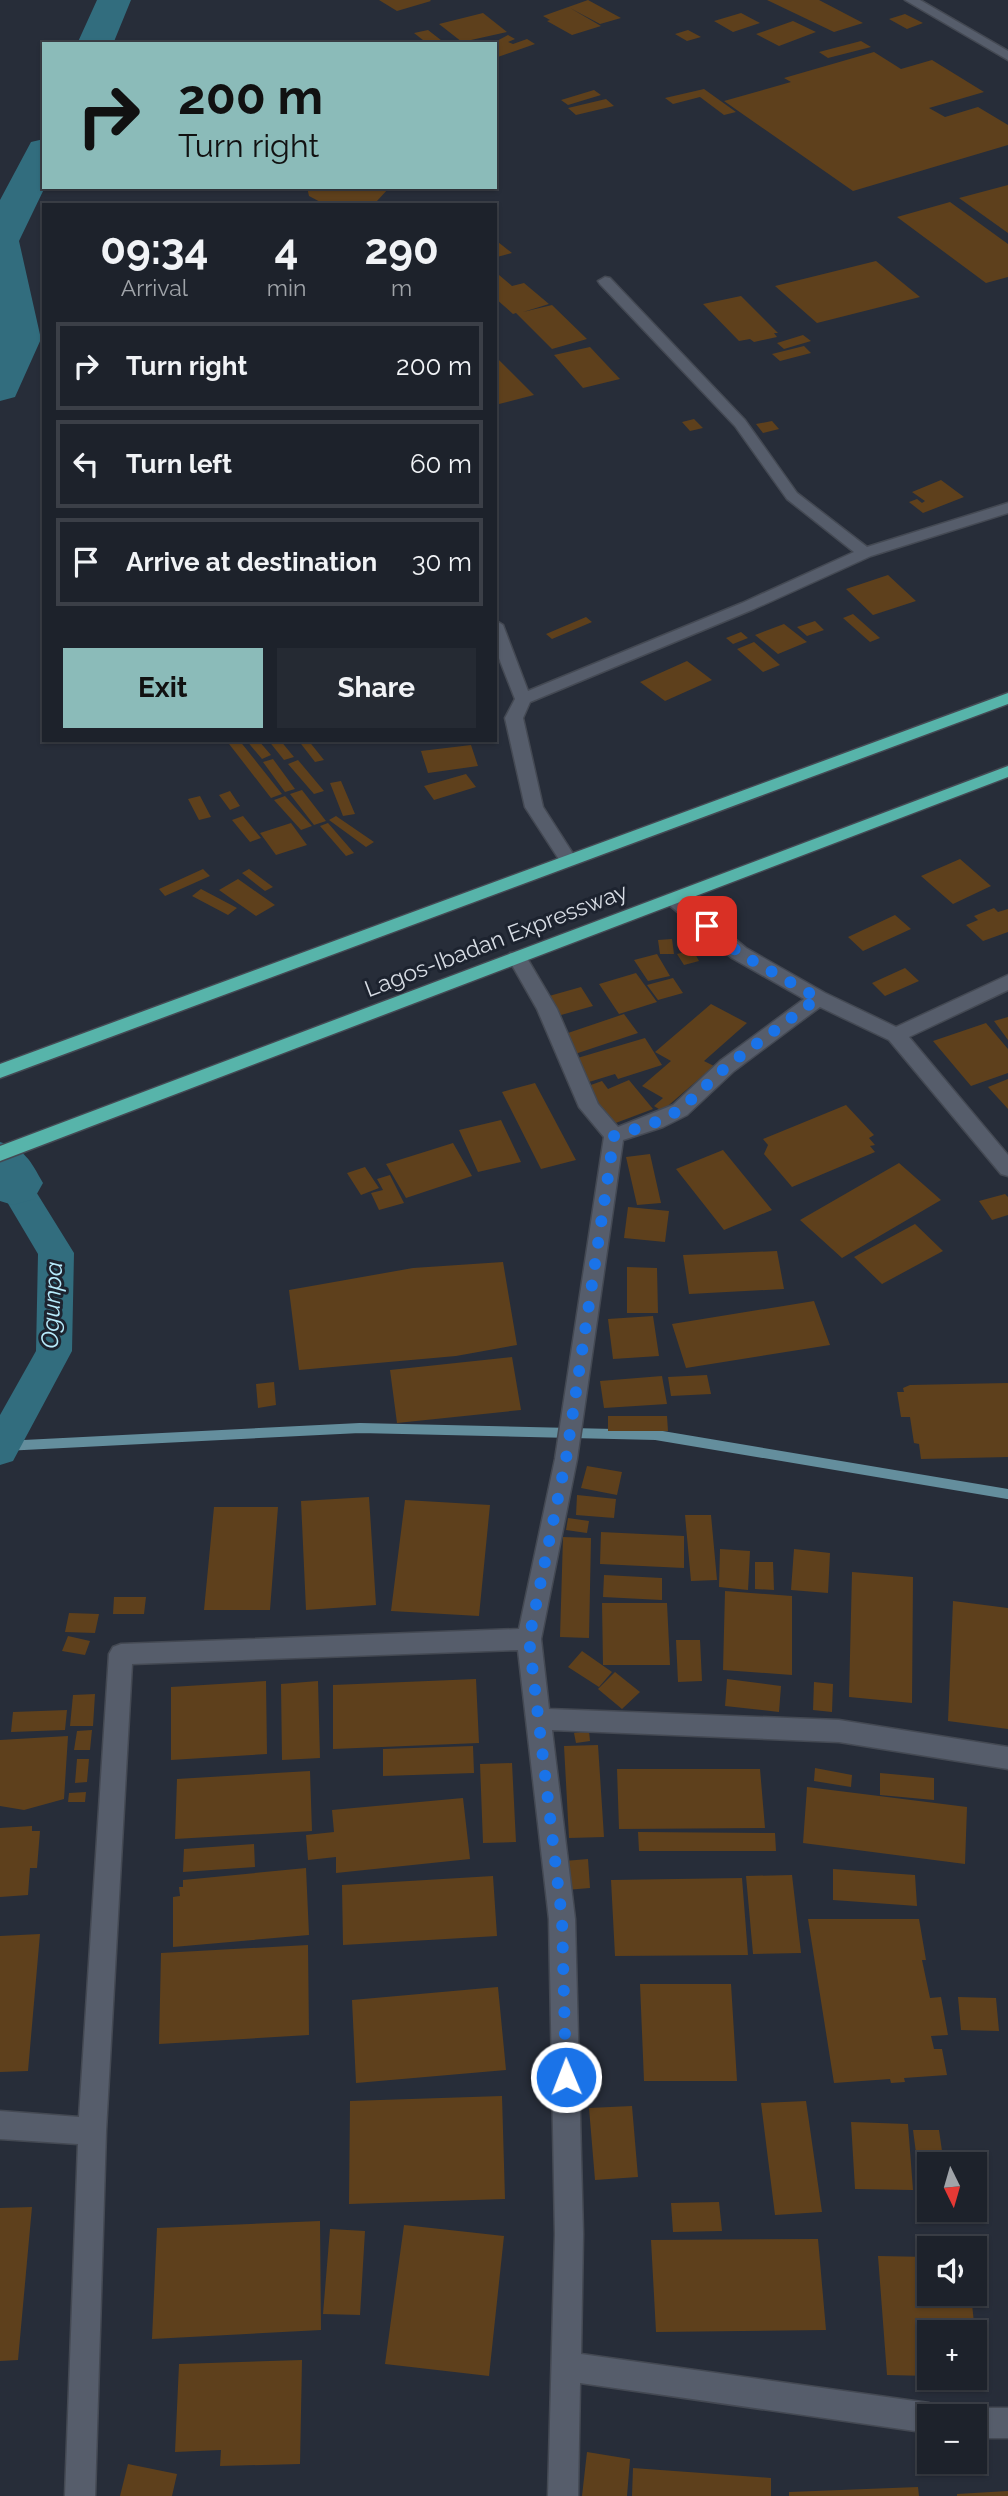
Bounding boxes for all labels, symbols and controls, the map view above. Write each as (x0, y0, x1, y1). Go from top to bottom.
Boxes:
text: 200 m (178, 68, 323, 125)
icon: right (63, 70, 154, 161)
text: Turn right (178, 127, 319, 164)
text: 09:34 (100, 225, 209, 274)
text: 4 (275, 225, 299, 274)
text: 290 (365, 225, 439, 274)
text: Arrival (121, 274, 188, 301)
text: min (267, 274, 306, 301)
text: m (391, 274, 412, 301)
icon: right (67, 347, 105, 385)
text: Turn right (126, 351, 247, 381)
text: 200 m (396, 351, 472, 381)
icon: left (67, 445, 105, 483)
text: Turn left (126, 449, 232, 479)
text: 60 m (410, 449, 472, 479)
icon: arrive (67, 543, 105, 581)
text: Arrive at destination (126, 547, 377, 577)
text: 30 m (412, 547, 472, 577)
button: Exit (63, 648, 263, 728)
button: Share (277, 648, 476, 728)
street label: Lagos-Ibadan Expressway (361, 877, 631, 1002)
pin (677, 896, 737, 956)
icon: arrive (688, 907, 726, 945)
water label: Ogunpa (35, 1261, 68, 1349)
position arrow (529, 2040, 603, 2114)
north arrow (917, 2152, 987, 2222)
map controls (917, 2152, 987, 2474)
button: sound (917, 2236, 987, 2306)
button: + (917, 2320, 987, 2390)
button: − (917, 2404, 987, 2474)

